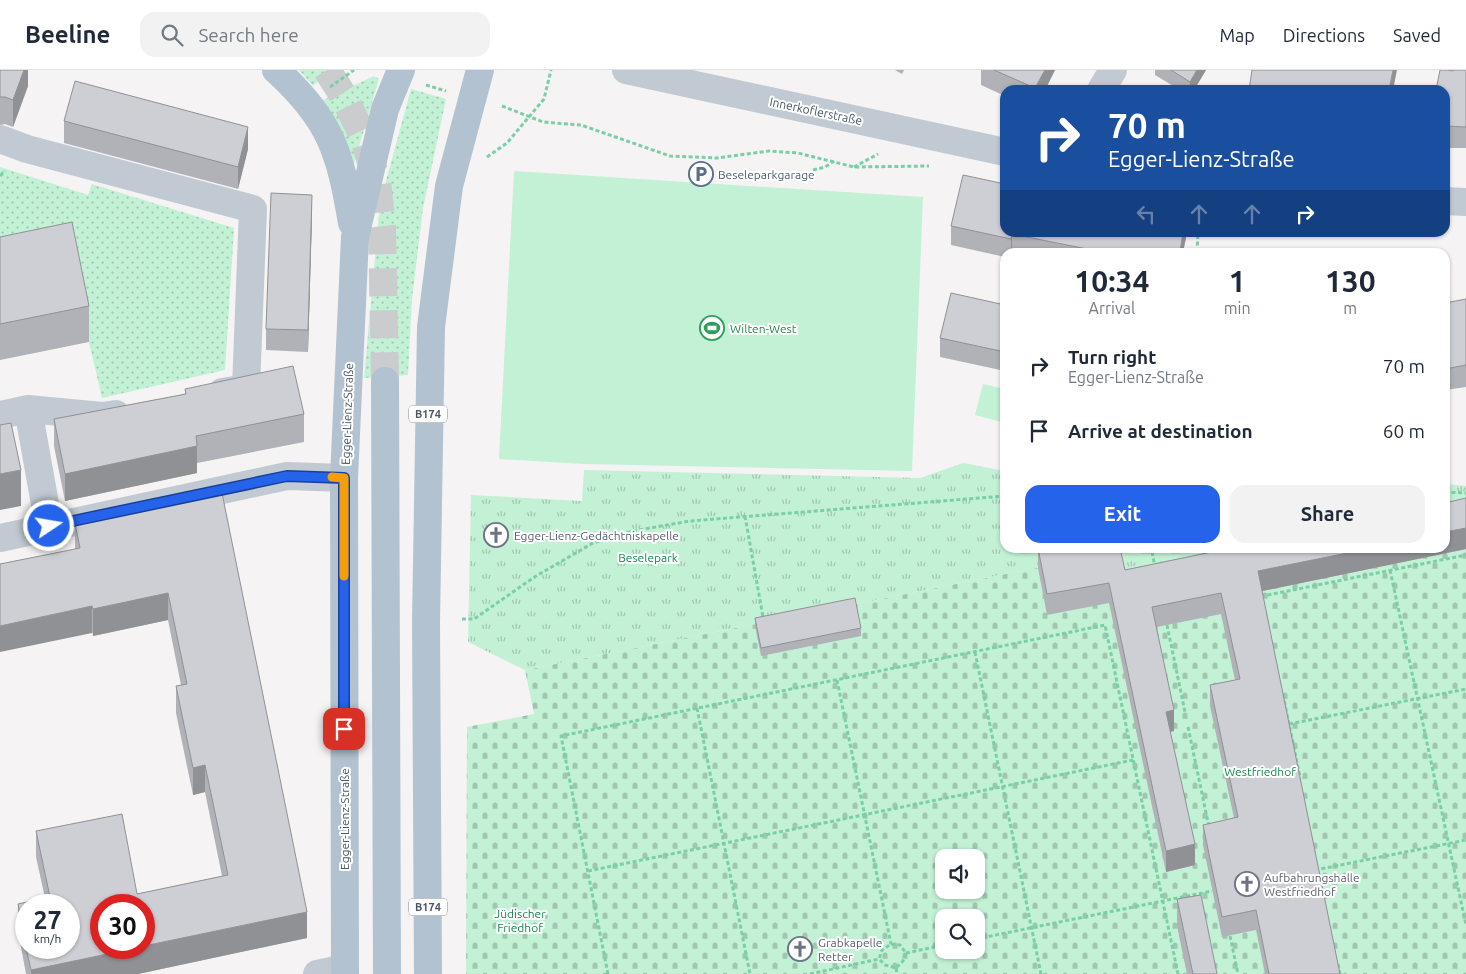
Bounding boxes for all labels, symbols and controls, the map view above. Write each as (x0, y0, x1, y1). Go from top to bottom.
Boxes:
search box (140, 12, 490, 57)
text: Beeline (25, 21, 110, 48)
icon: search (158, 21, 186, 49)
text: Search here (198, 24, 299, 46)
text: Map (1219, 25, 1255, 45)
text: Directions (1283, 25, 1365, 45)
text: Saved (1393, 25, 1441, 45)
street label: Innerkoflerstraße (769, 95, 863, 127)
icon: right (1025, 105, 1090, 170)
text: 70 m (1108, 105, 1186, 145)
text: Egger-Lienz-Straße (1108, 146, 1295, 171)
parking icon: Beseleparkgarage (688, 161, 714, 187)
place label: Beseleparkgarage (718, 168, 815, 181)
icon: left (1132, 200, 1160, 228)
icon: ahead (1185, 200, 1213, 228)
icon: ahead (1238, 200, 1266, 228)
icon: right (1291, 200, 1319, 228)
text: 10:34 (1074, 264, 1149, 298)
text: 1 (1229, 264, 1246, 298)
text: 130 (1325, 264, 1376, 298)
text: Arrival (1089, 299, 1135, 317)
text: min (1224, 299, 1251, 317)
text: m (1343, 299, 1357, 317)
sports icon: Wilten-West (699, 315, 725, 341)
place label: Wilten-West (730, 322, 797, 335)
text: Turn right (1068, 346, 1156, 368)
icon: right (1025, 352, 1053, 380)
text: 70 m (1383, 355, 1425, 377)
street label: Egger-Lienz-Straße (339, 363, 355, 465)
text: Egger-Lienz-Straße (1068, 368, 1204, 386)
road number: B174 (409, 406, 447, 422)
icon: arrive (1025, 417, 1053, 445)
text: Arrive at destination (1068, 420, 1253, 442)
text: 60 m (1383, 420, 1425, 442)
button: Exit (1025, 485, 1220, 543)
button: Share (1230, 485, 1425, 543)
position arrow (22, 499, 74, 551)
church icon: Egger-Lienz-Gedächtniskapelle (483, 522, 509, 548)
place label: Egger-Lienz-Gedächtniskapelle (514, 529, 679, 542)
park label: Beselepark (618, 551, 678, 564)
pin (323, 708, 365, 750)
icon: arrive (330, 715, 358, 743)
park label: Westfriedhof (1224, 765, 1296, 778)
street label: Egger-Lienz-Straße (338, 768, 351, 870)
map controls (935, 849, 985, 959)
button: sound (935, 849, 985, 899)
church icon: Aufbahrungshalle Westfriedhof (1234, 871, 1260, 897)
place label: Aufbahrungshalle Westfriedhof (1264, 871, 1360, 898)
speed limit sign: 30 (90, 894, 155, 959)
road number: B174 (409, 899, 447, 916)
text: 27 (33, 906, 62, 934)
park label: Jüdischer Friedhof (494, 907, 546, 934)
button: search (935, 909, 985, 959)
text: km/h (34, 932, 61, 945)
church icon: Grabkapelle Retter (787, 936, 813, 962)
place label: Grabkapelle Retter (818, 936, 882, 963)

